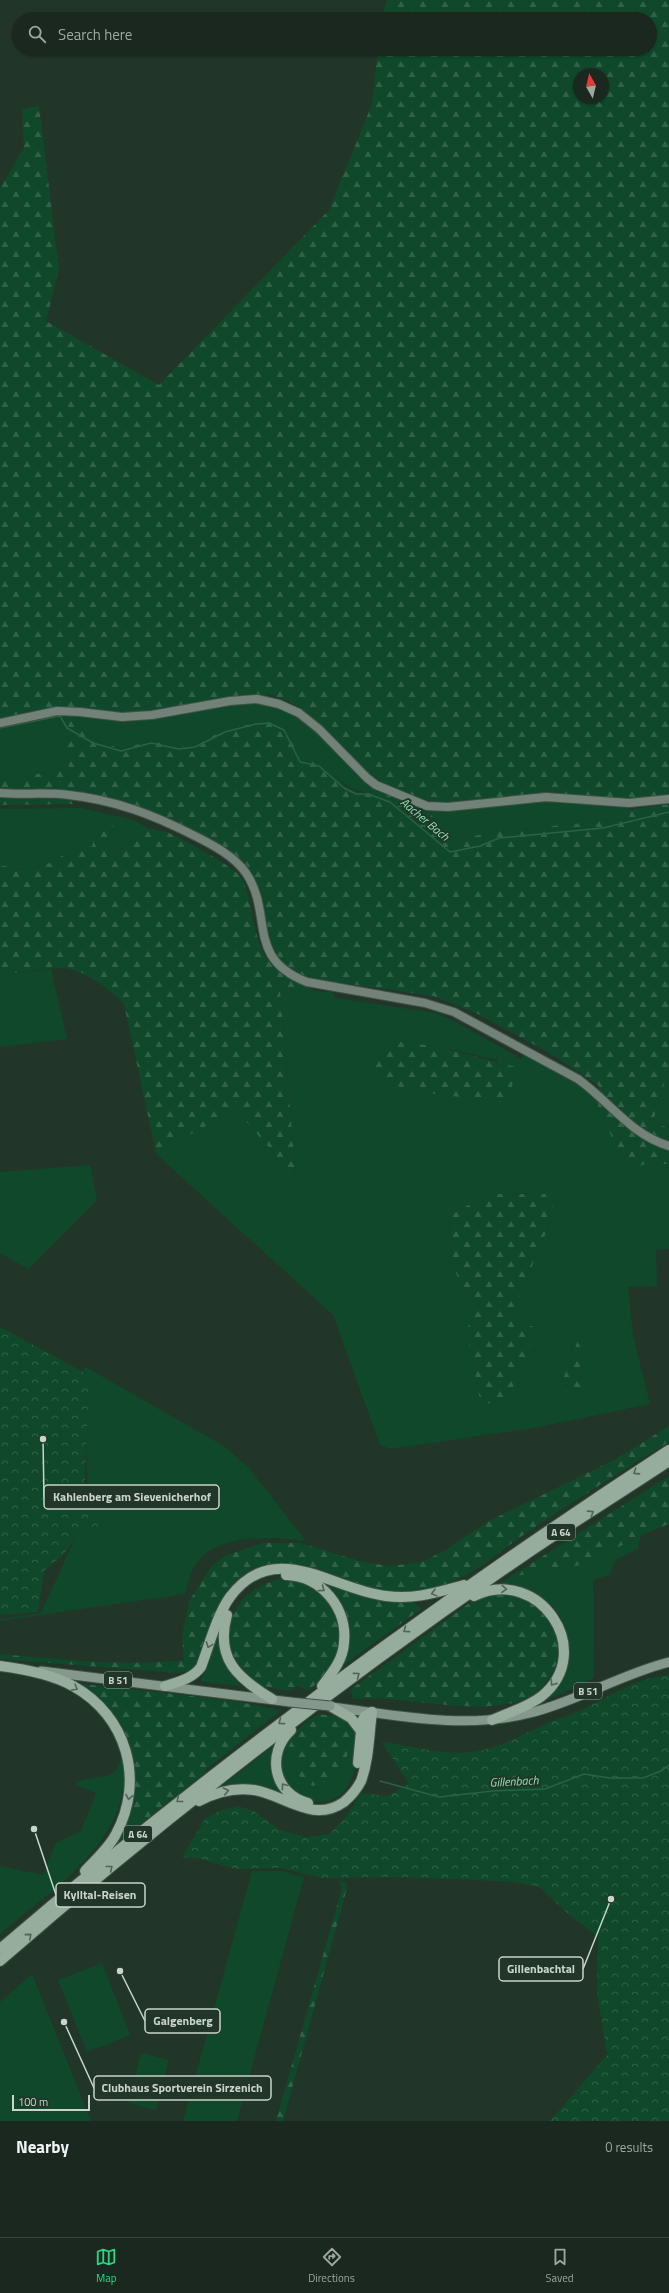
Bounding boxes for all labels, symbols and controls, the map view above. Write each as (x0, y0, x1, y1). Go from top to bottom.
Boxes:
search box (12, 12, 657, 56)
icon: search (26, 23, 48, 45)
text: Search here (58, 23, 132, 46)
north arrow (573, 68, 609, 104)
water label: Aacher Bach (396, 793, 455, 846)
one-way arrow (633, 1467, 640, 1475)
callout: Kahlenberg am Sievenicherhof (44, 1485, 219, 1509)
text: Kahlenberg am Sievenicherhof (53, 1487, 212, 1506)
one-way arrow (586, 1511, 593, 1518)
road number: A 64 (547, 1524, 575, 1540)
one-way arrow (317, 1584, 324, 1591)
one-way arrow (501, 1585, 507, 1593)
one-way arrow (431, 1589, 437, 1597)
one-way arrow (403, 1625, 410, 1632)
one-way arrow (206, 1641, 214, 1648)
road number: B 51 (104, 1672, 132, 1688)
one-way arrow (353, 1673, 360, 1680)
one-way arrow (550, 1679, 558, 1686)
road number: B 51 (574, 1683, 602, 1699)
one-way arrow (71, 1684, 78, 1691)
one-way arrow (278, 1717, 285, 1724)
water label: Gillenbach (489, 1770, 540, 1792)
one-way arrow (281, 1783, 288, 1790)
one-way arrow (223, 1787, 229, 1796)
one-way arrow (125, 1794, 134, 1800)
one-way arrow (177, 1796, 184, 1803)
road number: A 64 (124, 1826, 152, 1842)
one-way arrow (105, 1865, 112, 1872)
callout: Kylltal-Reisen (56, 1883, 145, 1907)
text: Kylltal-Reisen (64, 1885, 137, 1904)
one-way arrow (25, 1933, 32, 1940)
callout: Gillenbachtal (499, 1957, 583, 1981)
text: Gillenbachtal (507, 1959, 575, 1978)
callout: Galgenberg (145, 2009, 220, 2033)
text: Galgenberg (153, 2011, 213, 2030)
callout: Clubhaus Sportverein Sirzenich (94, 2076, 271, 2100)
text: Clubhaus Sportverein Sirzenich (101, 2078, 263, 2097)
scale bar (12, 2093, 90, 2112)
text: 100 m (18, 2094, 48, 2110)
text: Nearby (16, 2134, 69, 2160)
text: 0 results (605, 2137, 653, 2157)
tab: Map (95, 2246, 117, 2286)
tab: Directions (308, 2246, 355, 2286)
tab: Saved (546, 2246, 574, 2286)

